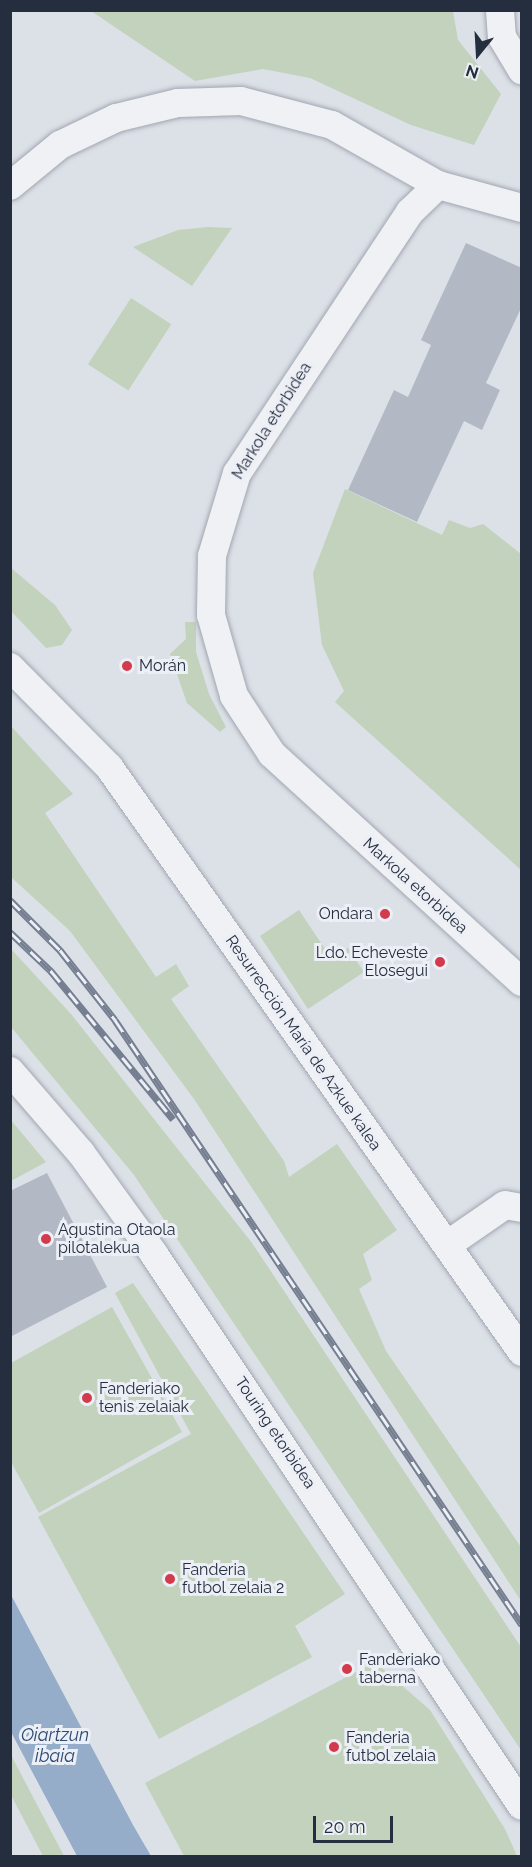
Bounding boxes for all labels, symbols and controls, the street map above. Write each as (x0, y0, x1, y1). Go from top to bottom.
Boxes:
north arrow (448, 24, 508, 84)
text: N (464, 61, 481, 83)
street label: Markola etorbidea (228, 359, 316, 483)
place label: Morán (139, 656, 186, 676)
marker: Morán (120, 659, 134, 673)
street label: Markola etorbidea (359, 834, 471, 938)
place label: Ondara (319, 904, 373, 924)
marker: Ondara (378, 907, 392, 921)
street label: Resurrección María de Azkue kalea (221, 931, 385, 1155)
place label: Ldo. Echeveste Elosegui (316, 943, 428, 981)
marker: Ldo. Echeveste Elosegui (433, 955, 447, 969)
place label: Agustina Otaola pilotalekua (58, 1220, 175, 1258)
marker: Agustina Otaola pilotalekua (39, 1232, 53, 1246)
street label: Touring etorbidea (231, 1374, 319, 1492)
place label: Fanderiako tenis zelaiak (99, 1379, 189, 1417)
marker: Fanderiako tenis zelaiak (80, 1391, 94, 1405)
place label: Fanderia futbol zelaia 2 (182, 1560, 285, 1598)
marker: Fanderia futbol zelaia 2 (163, 1572, 177, 1586)
place label: Fanderiako taberna (359, 1650, 440, 1688)
marker: Fanderiako taberna (340, 1662, 354, 1676)
water label: Oiartzun ibaia (21, 1725, 89, 1768)
place label: Fanderia futbol zelaia (346, 1728, 436, 1766)
marker: Fanderia futbol zelaia (327, 1740, 341, 1754)
scale bar (316, 1804, 396, 1842)
text: 20 m (324, 1816, 366, 1837)

